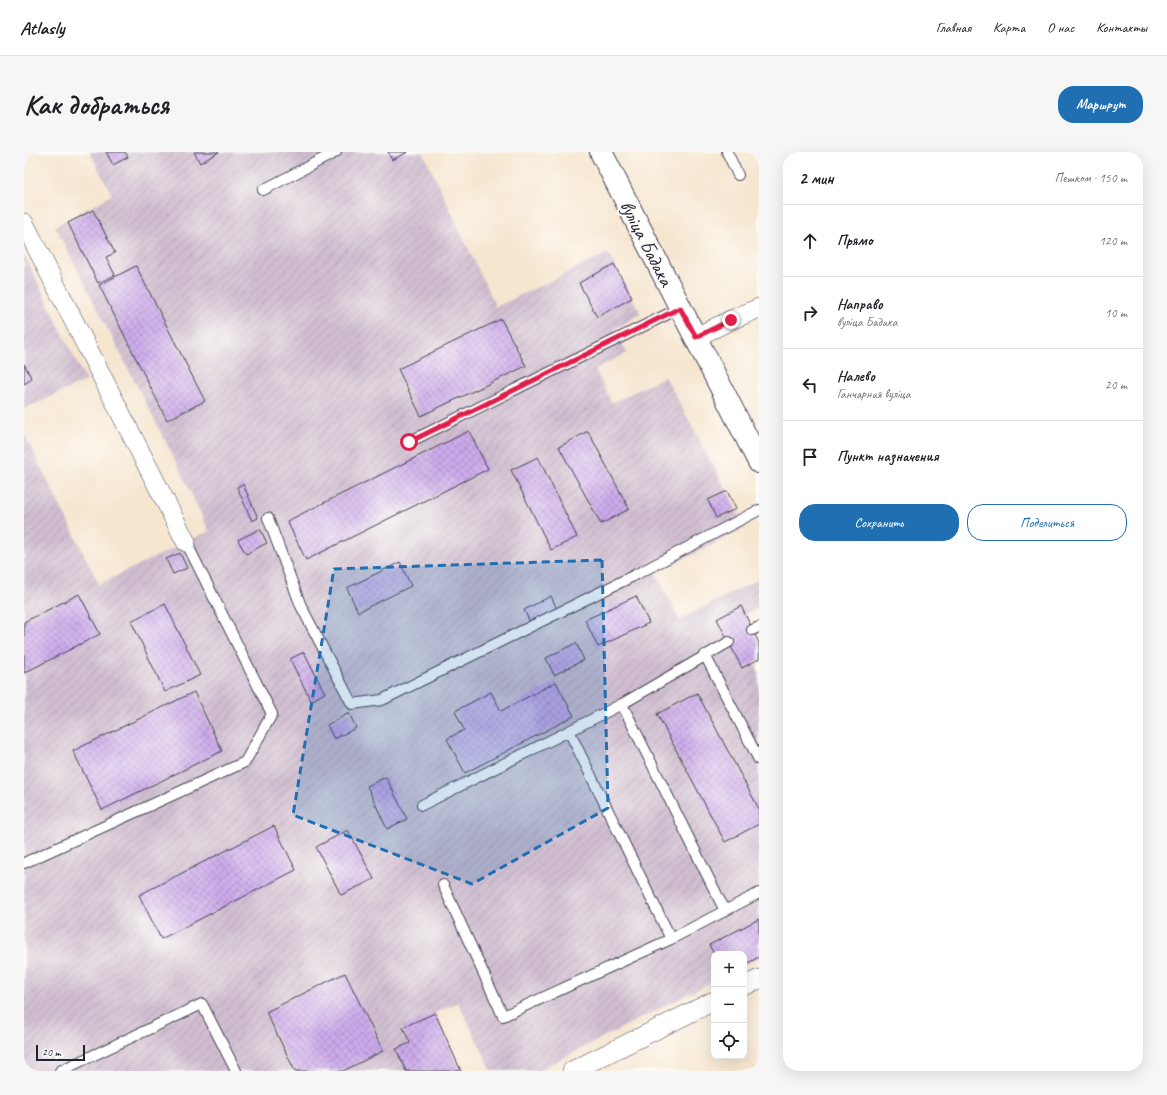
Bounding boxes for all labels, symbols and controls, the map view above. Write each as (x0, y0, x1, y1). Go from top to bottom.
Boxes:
text: Atlasly (20, 16, 64, 40)
text: Главная (936, 19, 971, 36)
text: Карта (993, 19, 1025, 36)
text: О нас (1047, 19, 1074, 36)
text: Контакты (1096, 19, 1147, 36)
button: Маршрут (1058, 86, 1143, 123)
text: Как добраться (24, 87, 169, 122)
text: 2 мин (799, 168, 834, 189)
text: Пешком · 150 m (1054, 170, 1127, 186)
street label: вуліца Бадака (614, 196, 679, 291)
icon: ahead (799, 230, 821, 252)
text: Прямо (837, 231, 873, 250)
text: 120 m (1099, 233, 1127, 249)
text: Направо (837, 295, 883, 314)
icon: right (799, 302, 821, 324)
text: 10 m (1105, 305, 1127, 321)
route end (722, 311, 740, 329)
text: вуліца Бадака (837, 314, 897, 330)
text: Налево (837, 367, 875, 386)
icon: left (799, 374, 821, 396)
text: 20 m (1105, 377, 1127, 393)
text: Ганчарная вуліца (837, 386, 910, 402)
route start (400, 433, 418, 451)
icon: arrive (799, 446, 821, 468)
text: Пункт назначения (837, 447, 939, 466)
button: Сохранить (799, 504, 959, 541)
button: Поделиться (967, 504, 1127, 541)
map controls (711, 951, 747, 1059)
button: + (711, 951, 747, 987)
button: − (711, 987, 747, 1023)
button: locate (711, 1023, 747, 1059)
scale bar (36, 1043, 85, 1062)
text: 20 m (42, 1045, 61, 1059)

